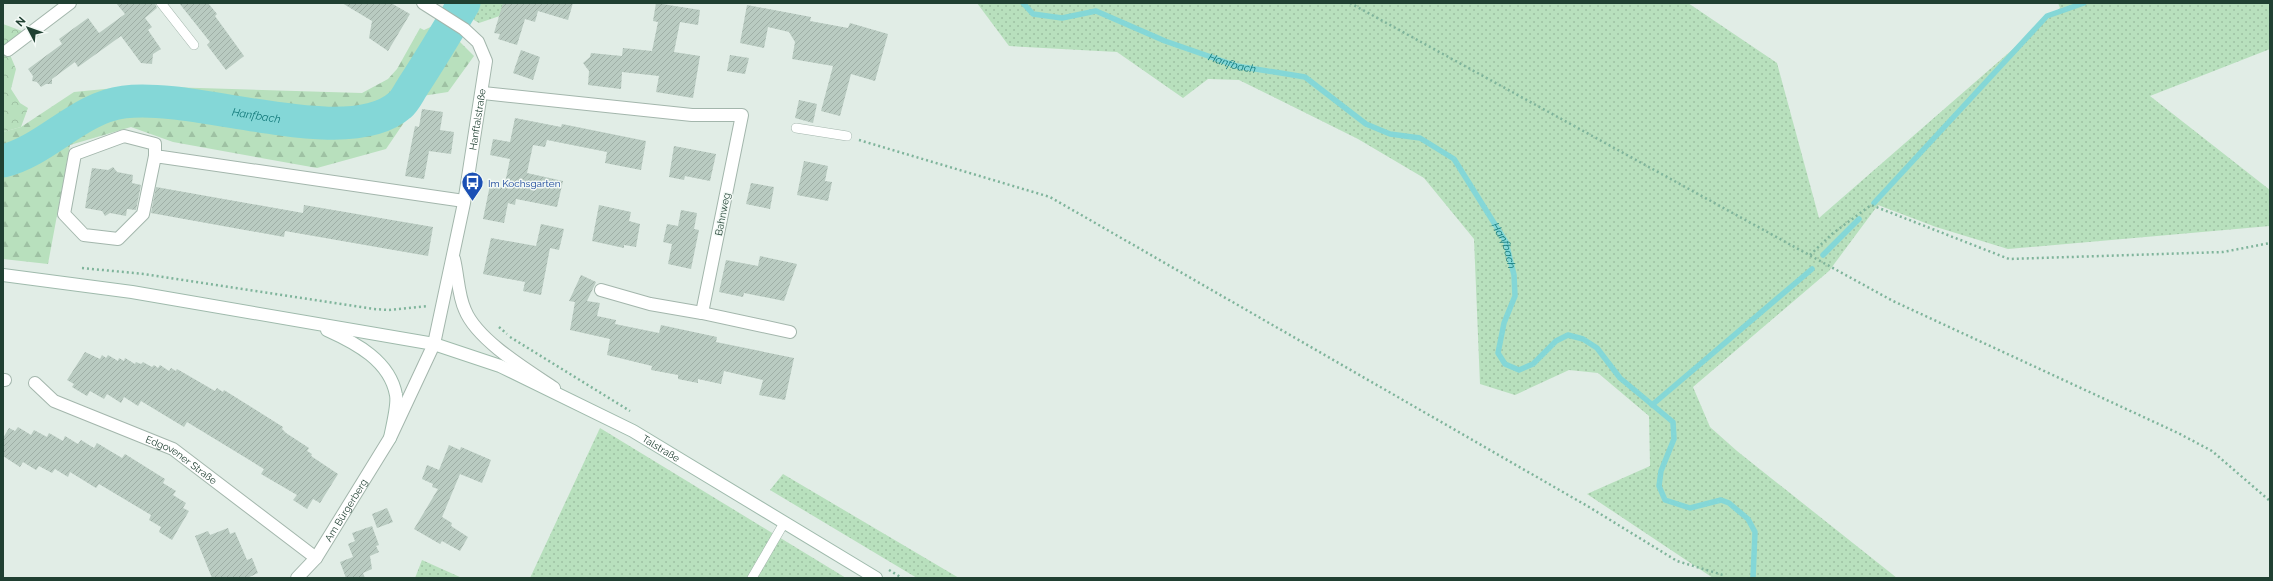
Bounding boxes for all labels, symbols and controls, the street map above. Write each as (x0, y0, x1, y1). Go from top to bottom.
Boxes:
north arrow (8, 8, 48, 48)
text: N (13, 14, 28, 29)
water label: Hanfbach (1207, 51, 1257, 76)
street label: Hanftalstraße (467, 88, 488, 151)
water label: Hanfbach (231, 106, 281, 126)
bus stop icon: Im Kochsgarten (460, 170, 486, 203)
place label: Im Kochsgarten (488, 178, 561, 189)
street label: Bahnweg (713, 192, 732, 237)
water label: Hanfbach (1488, 220, 1518, 270)
street label: Talstraße (640, 433, 682, 464)
street label: Edgovener Straße (144, 434, 219, 486)
street label: Am Bürgerberg (323, 477, 370, 544)

